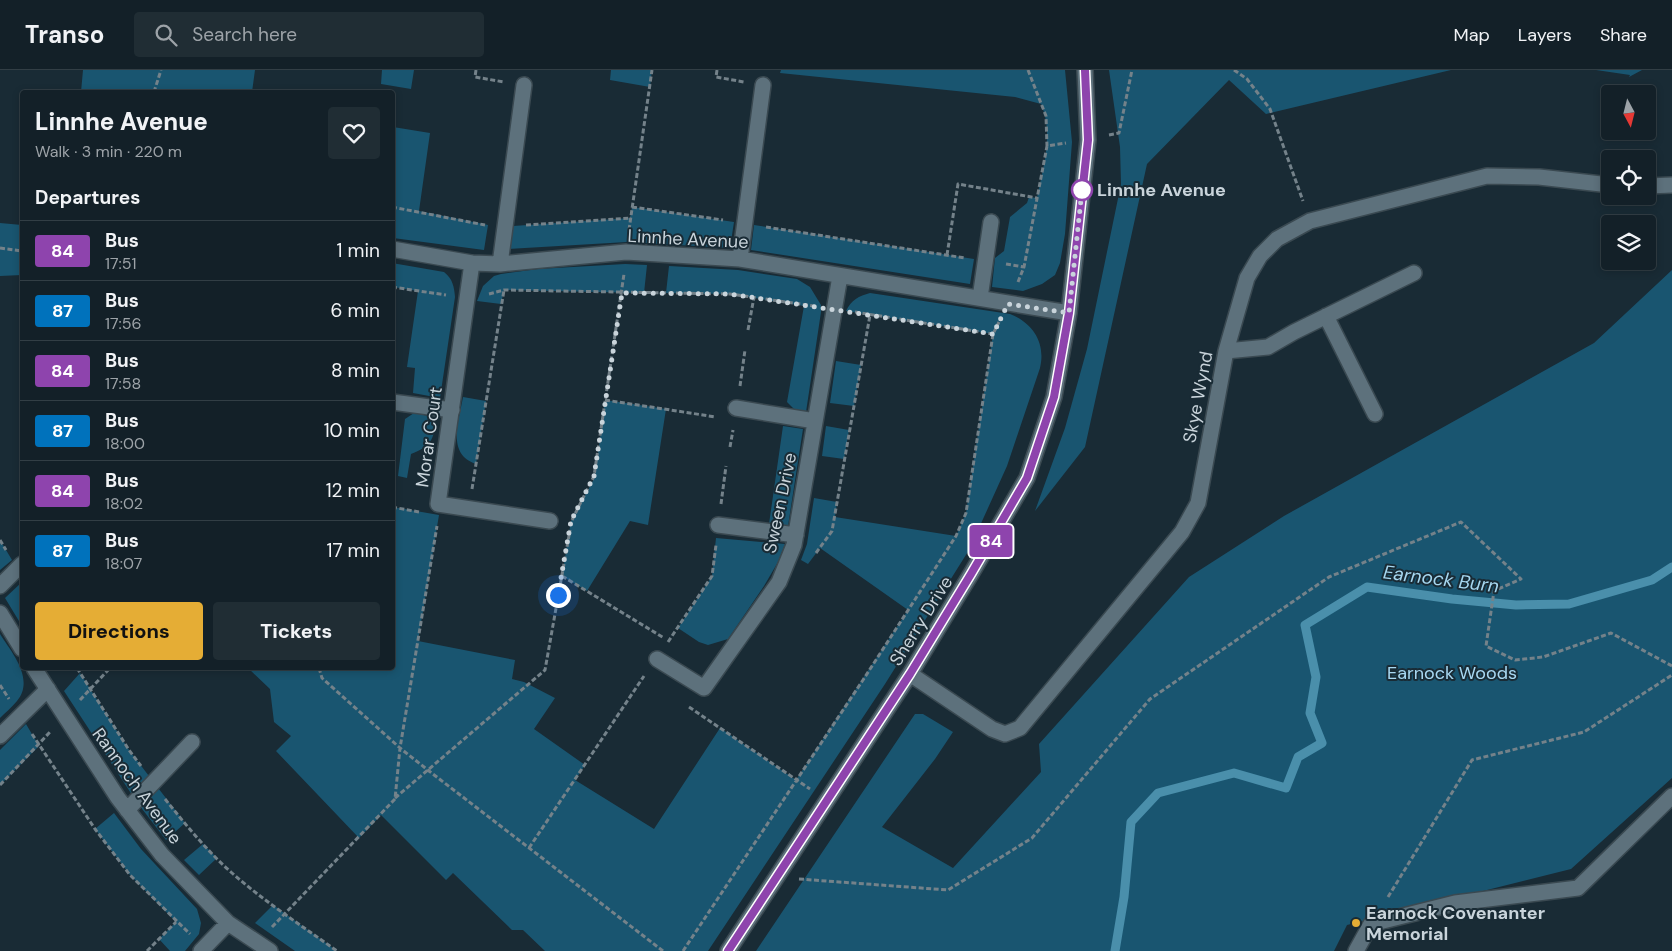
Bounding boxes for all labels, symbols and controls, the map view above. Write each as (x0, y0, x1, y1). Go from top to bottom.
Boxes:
search box (134, 12, 484, 57)
text: Transo (25, 19, 104, 50)
icon: search (152, 21, 180, 49)
text: Search here (192, 22, 297, 47)
text: Map (1454, 23, 1490, 47)
text: Layers (1518, 23, 1572, 47)
text: Share (1600, 23, 1647, 47)
north arrow (1601, 85, 1656, 140)
map controls (1601, 85, 1656, 270)
text: Linnhe Avenue (35, 106, 208, 137)
button: heart (328, 107, 380, 159)
text: Walk · 3 min · 220 m (35, 141, 182, 162)
button: locate (1601, 150, 1656, 205)
place label: Linnhe Avenue (1097, 178, 1226, 202)
marker: Linnhe Avenue (1071, 179, 1093, 201)
text: Departures (35, 185, 140, 210)
button: layers (1601, 215, 1656, 270)
street label: Linnhe Avenue (627, 224, 749, 254)
text: Bus (105, 228, 139, 253)
text: 1 min (337, 238, 380, 263)
text: 84 (51, 239, 74, 263)
text: 17:51 (105, 253, 137, 274)
text: Bus (105, 288, 139, 313)
text: 6 min (331, 298, 380, 323)
text: 87 (52, 299, 73, 323)
text: 17:56 (105, 313, 142, 334)
text: Bus (105, 348, 139, 373)
street label: Skye Wynd (1177, 349, 1219, 445)
text: 8 min (331, 358, 380, 383)
text: 84 (51, 359, 74, 383)
text: 17:58 (105, 373, 141, 394)
street label: Morar Court (410, 385, 448, 489)
text: Bus (105, 408, 139, 433)
text: 10 min (324, 418, 380, 443)
text: 87 (52, 419, 73, 443)
text: 18:00 (105, 433, 145, 454)
street label: Sween Drive (758, 451, 802, 555)
text: Bus (105, 468, 139, 493)
text: 12 min (326, 478, 380, 503)
text: 84 (51, 479, 74, 503)
text: 18:02 (105, 493, 143, 514)
line badge: 84 (968, 525, 1014, 557)
text: Bus (105, 528, 139, 553)
text: 84 (979, 529, 1003, 553)
text: 17 min (326, 538, 380, 563)
text: 87 (52, 539, 73, 563)
text: 18:07 (105, 553, 142, 574)
water label: Earnock Burn (1382, 559, 1500, 599)
street label: Sherry Drive (884, 571, 958, 671)
your location (546, 583, 571, 608)
button: Directions (35, 602, 203, 660)
button: Tickets (213, 602, 380, 660)
park label: Earnock Woods (1387, 661, 1517, 685)
street label: Rannoch Avenue (87, 723, 187, 849)
place label: Earnock Covenanter Memorial (1366, 901, 1545, 946)
marker: Earnock Covenanter Memorial (1350, 917, 1362, 929)

